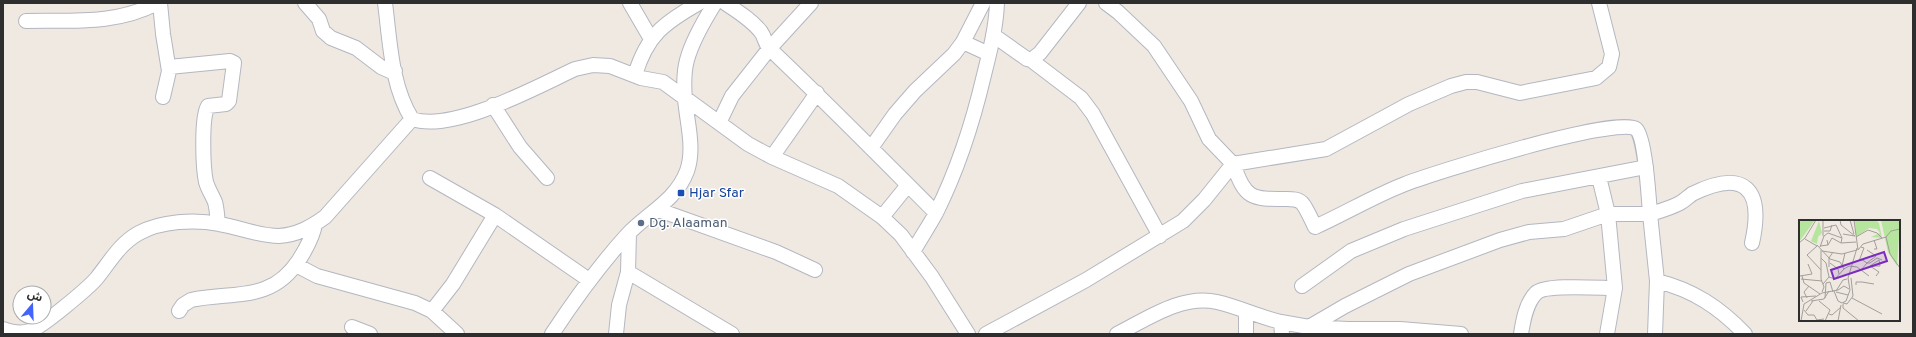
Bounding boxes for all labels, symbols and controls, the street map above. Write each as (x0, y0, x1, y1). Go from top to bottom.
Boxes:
place label: Hjar Sfar (689, 185, 745, 202)
marker: Hjar Sfar (676, 188, 686, 198)
place label: Dg. Alaaman (649, 215, 728, 232)
marker: Dg. Alaaman (636, 218, 646, 228)
inset map (1799, 220, 1900, 321)
north arrow (12, 285, 52, 325)
text: ش (26, 287, 44, 306)

